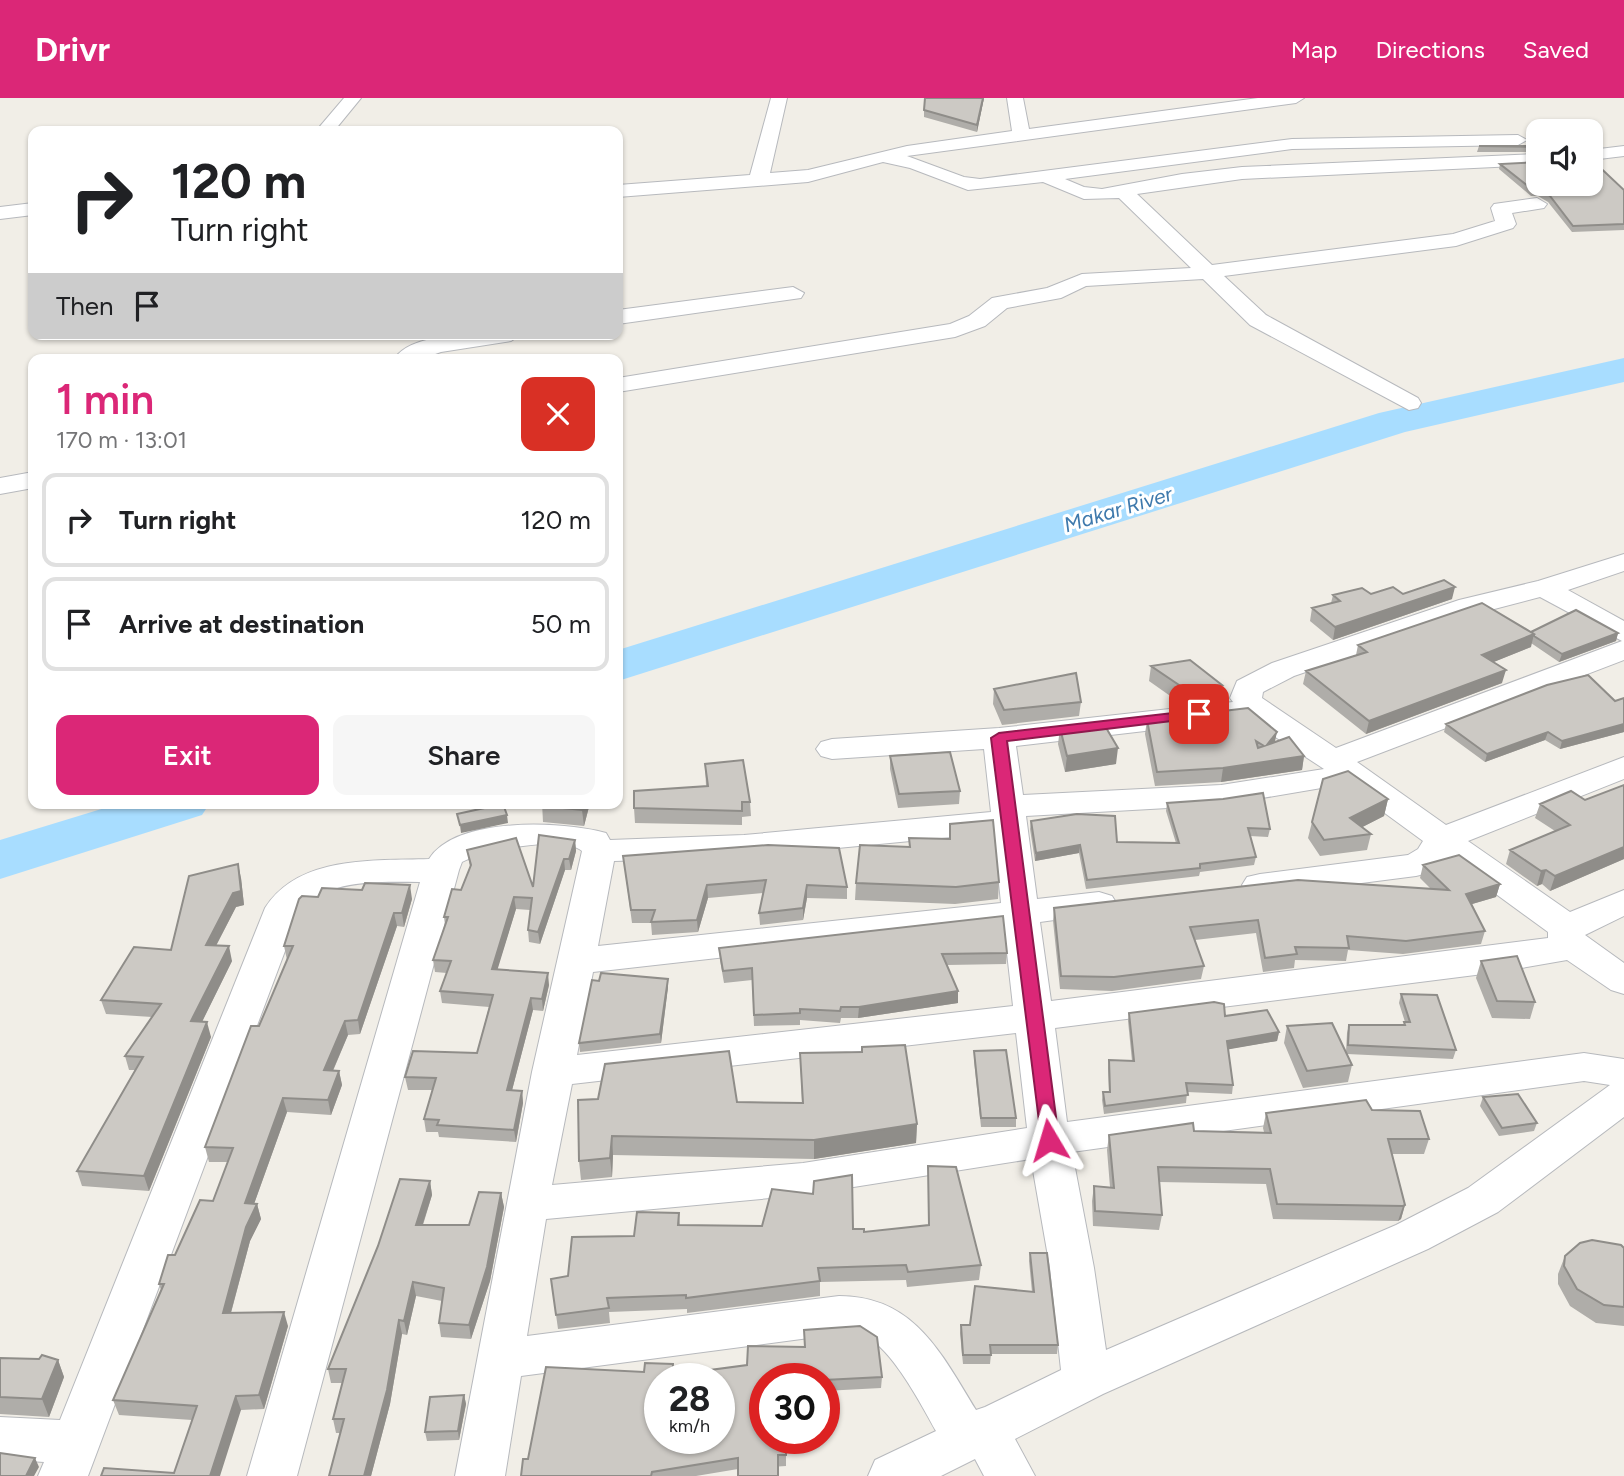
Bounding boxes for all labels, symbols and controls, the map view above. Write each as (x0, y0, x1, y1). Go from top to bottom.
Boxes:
text: Drivr (35, 30, 110, 69)
text: Map (1291, 35, 1337, 64)
text: Directions (1375, 35, 1485, 64)
text: Saved (1523, 35, 1589, 64)
map controls (1526, 119, 1603, 196)
button: sound (1526, 119, 1603, 196)
text: 120 m (171, 151, 306, 210)
icon: right (56, 154, 147, 245)
text: Turn right (171, 211, 309, 249)
icon: arrive (128, 287, 166, 325)
text: Then (56, 290, 114, 322)
text: 1 min (56, 374, 154, 425)
button: close (521, 377, 595, 451)
text: 170 m · 13:01 (56, 426, 187, 454)
water label: Makar River (1061, 480, 1176, 537)
icon: right (60, 501, 98, 539)
text: Turn right (119, 504, 236, 536)
text: 120 m (521, 504, 591, 536)
icon: arrive (60, 605, 98, 643)
text: Arrive at destination (119, 608, 364, 640)
text: 50 m (531, 608, 591, 640)
pin (1169, 684, 1229, 744)
icon: arrive (1180, 695, 1218, 733)
button: Exit (56, 715, 319, 795)
button: Share (333, 715, 595, 795)
position arrow (1012, 1103, 1086, 1177)
speed limit sign: 30 (749, 1363, 840, 1454)
text: 28 (669, 1378, 710, 1420)
text: km/h (669, 1415, 710, 1437)

